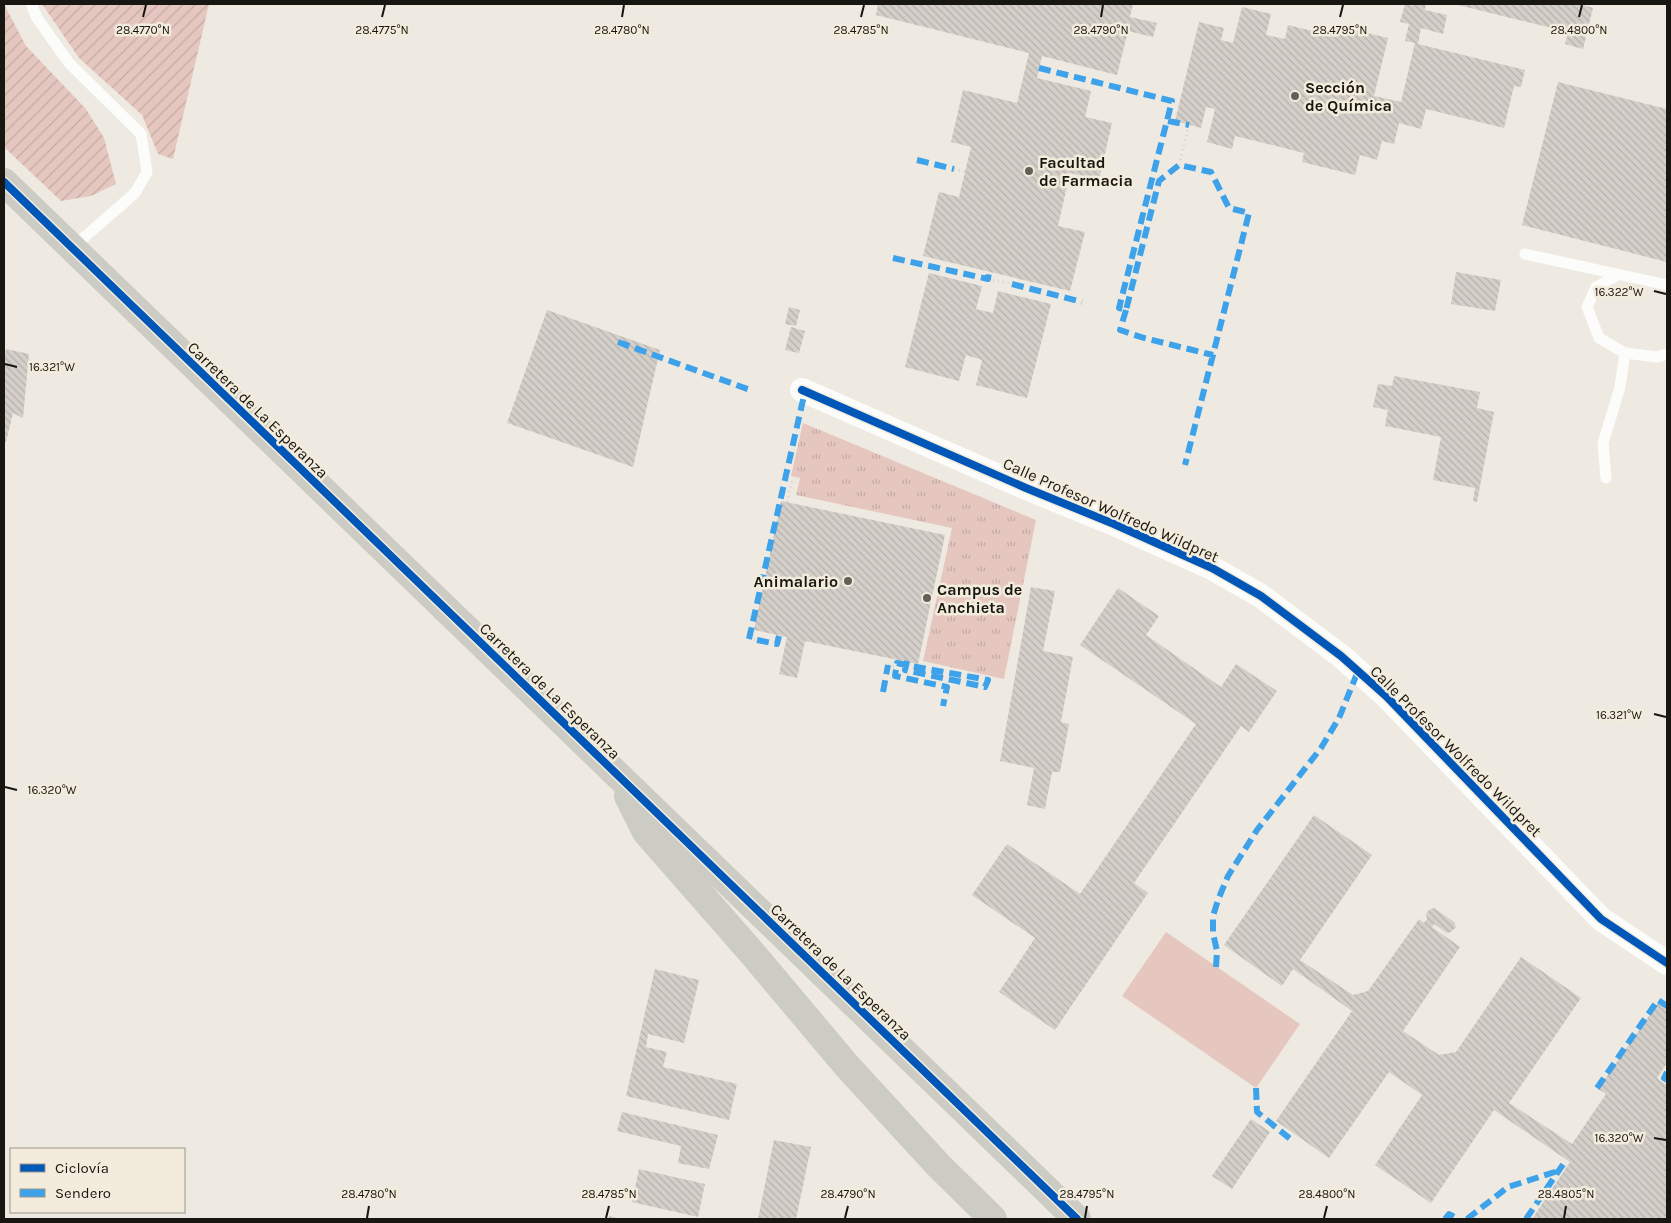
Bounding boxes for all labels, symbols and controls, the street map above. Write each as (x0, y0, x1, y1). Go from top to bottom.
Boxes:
text: 28.4770°N (116, 23, 170, 37)
text: 28.4775°N (355, 23, 409, 37)
text: 28.4780°N (594, 23, 650, 37)
text: 28.4785°N (833, 23, 889, 37)
text: 28.4790°N (1073, 23, 1129, 37)
text: 28.4795°N (1313, 23, 1367, 37)
text: 28.4800°N (1550, 23, 1608, 37)
place label: Sección de Química (1305, 78, 1392, 115)
marker: Sección de Química (1289, 90, 1301, 102)
place label: Facultad de Farmacia (1039, 153, 1133, 190)
marker: Facultad de Farmacia (1023, 165, 1035, 177)
text: 16.322°W (1595, 285, 1644, 299)
street label: Carretera de La Esperanza (184, 338, 332, 482)
text: 16.321°W (29, 360, 75, 374)
street label: Calle Profesor Wolfredo Wildpret (1000, 454, 1222, 566)
place label: Animalario (753, 572, 838, 591)
marker: Animalario (842, 575, 854, 587)
place label: Campus de Anchieta (937, 580, 1022, 617)
marker: Campus de Anchieta (921, 592, 933, 604)
street label: Carretera de La Esperanza (476, 619, 624, 763)
street label: Calle Profesor Wolfredo Wildpret (1366, 661, 1546, 841)
text: 16.321°W (1596, 708, 1642, 722)
text: 16.320°W (28, 783, 77, 797)
street label: Carretera de La Esperanza (767, 900, 915, 1044)
text: 16.320°W (1595, 1131, 1644, 1145)
legend (10, 1148, 185, 1213)
text: Ciclovía (55, 1159, 109, 1177)
text: Sendero (55, 1184, 111, 1202)
text: 28.4780°N (341, 1187, 397, 1201)
text: 28.4785°N (581, 1187, 637, 1201)
text: 28.4790°N (820, 1187, 876, 1201)
text: 28.4795°N (1060, 1187, 1114, 1201)
text: 28.4800°N (1298, 1187, 1356, 1201)
text: 28.4805°N (1538, 1187, 1594, 1201)

